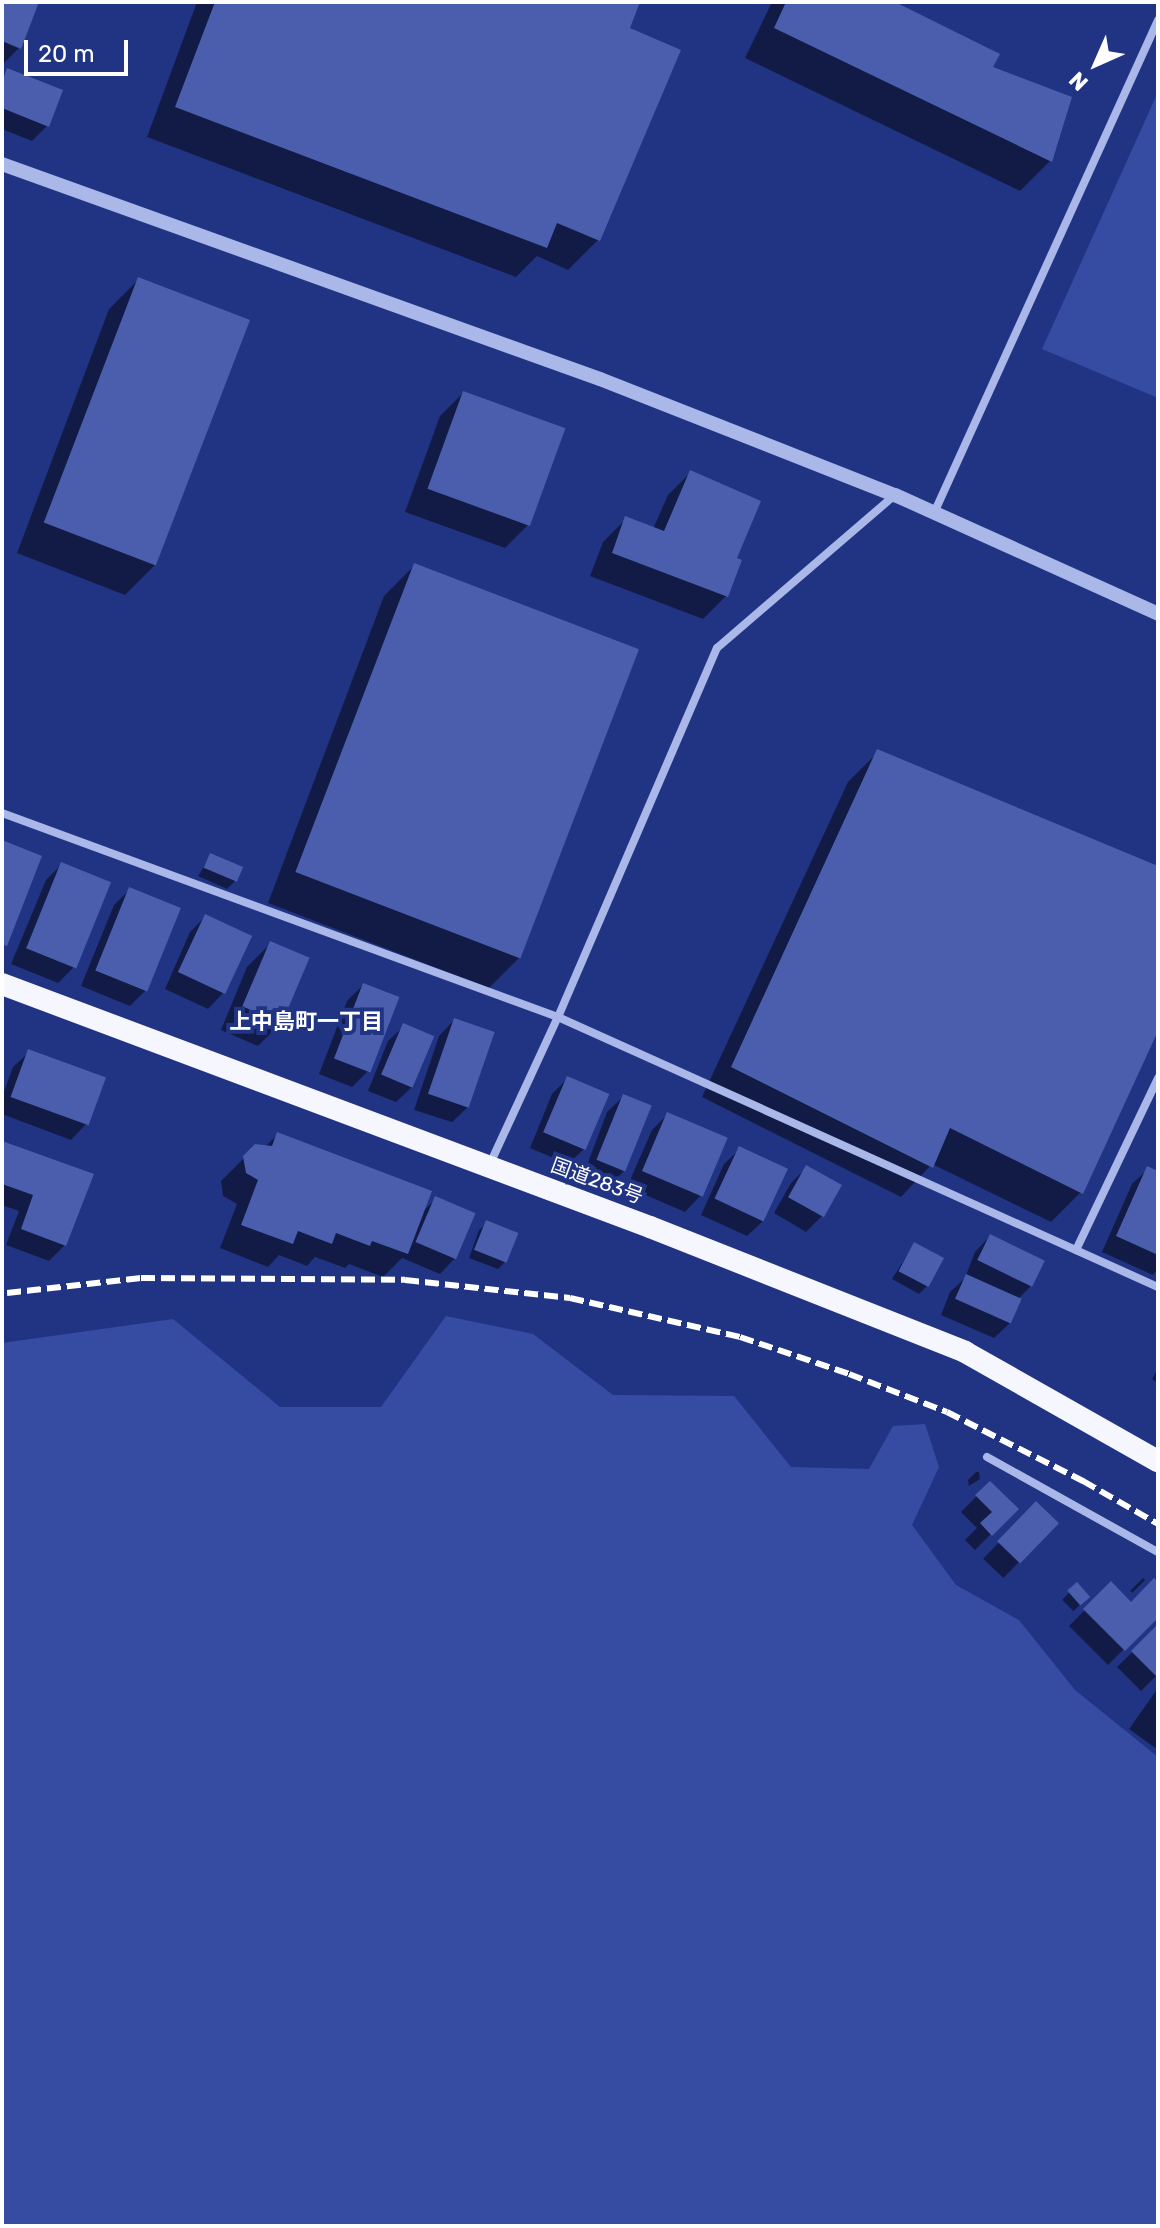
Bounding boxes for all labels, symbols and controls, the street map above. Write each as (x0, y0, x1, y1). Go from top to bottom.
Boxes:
scale bar (28, 24, 132, 74)
north arrow (1056, 24, 1136, 104)
text: 20 m (38, 40, 95, 68)
text: N (1064, 66, 1094, 96)
district label: 上中島町一丁目 (229, 1009, 383, 1035)
street label: 国道283号 (548, 1153, 646, 1209)

